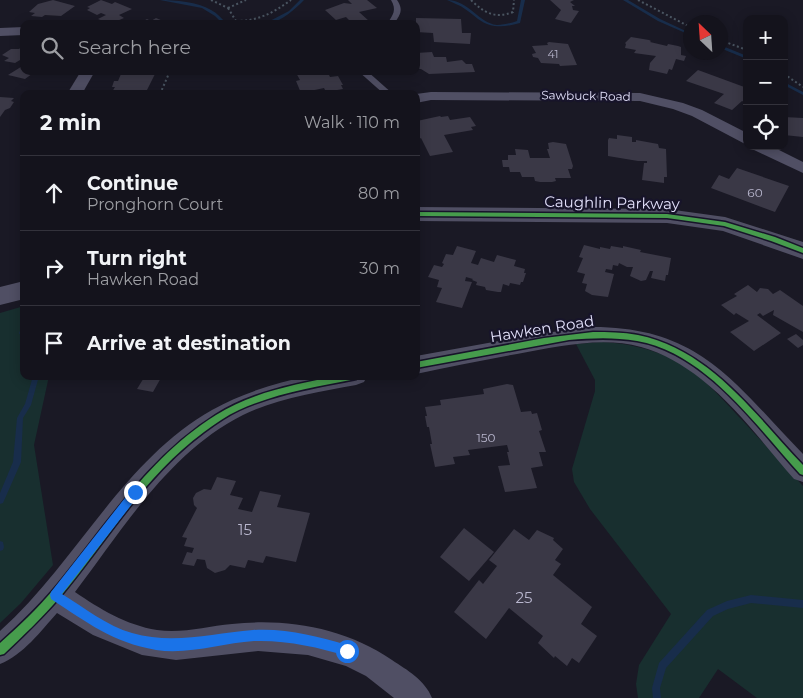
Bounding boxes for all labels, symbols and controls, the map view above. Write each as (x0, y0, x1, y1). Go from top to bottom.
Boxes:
north arrow (683, 15, 728, 60)
map controls (743, 15, 788, 150)
button: + (743, 15, 788, 60)
search box (20, 20, 420, 75)
icon: search (38, 34, 66, 62)
text: Search here (78, 36, 191, 59)
house number: 41 (548, 47, 558, 61)
button: − (743, 60, 788, 105)
street label: Sawbuck Road (541, 87, 631, 104)
button: locate (743, 105, 788, 150)
text: 2 min (40, 110, 101, 135)
text: Walk · 110 m (304, 113, 400, 132)
text: Continue (87, 172, 178, 195)
icon: ahead (40, 179, 68, 207)
text: 80 m (358, 184, 400, 203)
house number: 60 (747, 185, 763, 200)
street label: Caughlin Parkway (544, 192, 681, 213)
text: Pronghorn Court (87, 195, 223, 214)
text: Turn right (87, 247, 187, 270)
icon: right (40, 254, 68, 282)
text: 30 m (359, 259, 400, 278)
text: Hawken Road (87, 270, 199, 289)
street label: Hawken Road (489, 311, 595, 346)
icon: arrive (40, 329, 68, 357)
text: Arrive at destination (87, 332, 291, 355)
house number: 150 (476, 430, 496, 445)
route end (124, 481, 147, 504)
house number: 15 (238, 520, 252, 539)
house number: 25 (515, 588, 533, 607)
route start (336, 640, 359, 663)

